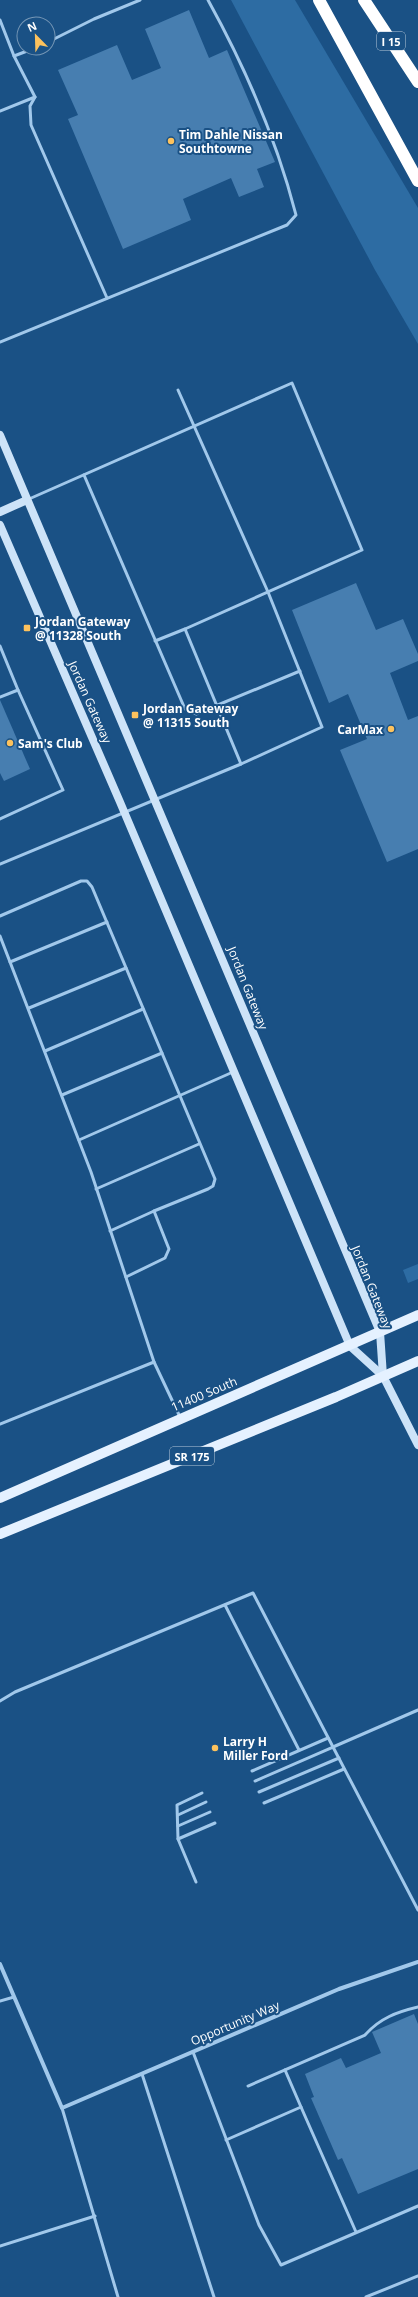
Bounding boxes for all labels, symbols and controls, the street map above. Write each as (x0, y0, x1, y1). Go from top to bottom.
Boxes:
north arrow (16, 16, 56, 56)
text: N (25, 18, 39, 35)
road number: I 15 (377, 32, 405, 50)
place label: Tim Dahle Nissan Southtowne (179, 126, 283, 157)
marker: Tim Dahle Nissan Southtowne (166, 136, 176, 146)
place label: Jordan Gateway @ 11328 South (34, 613, 130, 644)
marker: Jordan Gateway @ 11328 South (22, 623, 32, 633)
street label: Jordan Gateway (64, 657, 116, 747)
place label: Jordan Gateway @ 11315 South (142, 700, 238, 731)
marker: Jordan Gateway @ 11315 South (130, 710, 140, 720)
place label: CarMax (337, 721, 383, 738)
marker: CarMax (386, 724, 396, 734)
place label: Sam's Club (18, 735, 83, 752)
marker: Sam's Club (5, 738, 15, 748)
street label: Jordan Gateway (223, 943, 273, 1033)
street label: Jordan Gateway (347, 1242, 397, 1332)
street label: 11400 South (168, 1372, 240, 1416)
road number: SR 175 (170, 1447, 214, 1465)
place label: Larry H Miller Ford (223, 1733, 288, 1764)
marker: Larry H Miller Ford (210, 1743, 220, 1753)
street label: Opportunity Way (188, 1996, 283, 2049)

